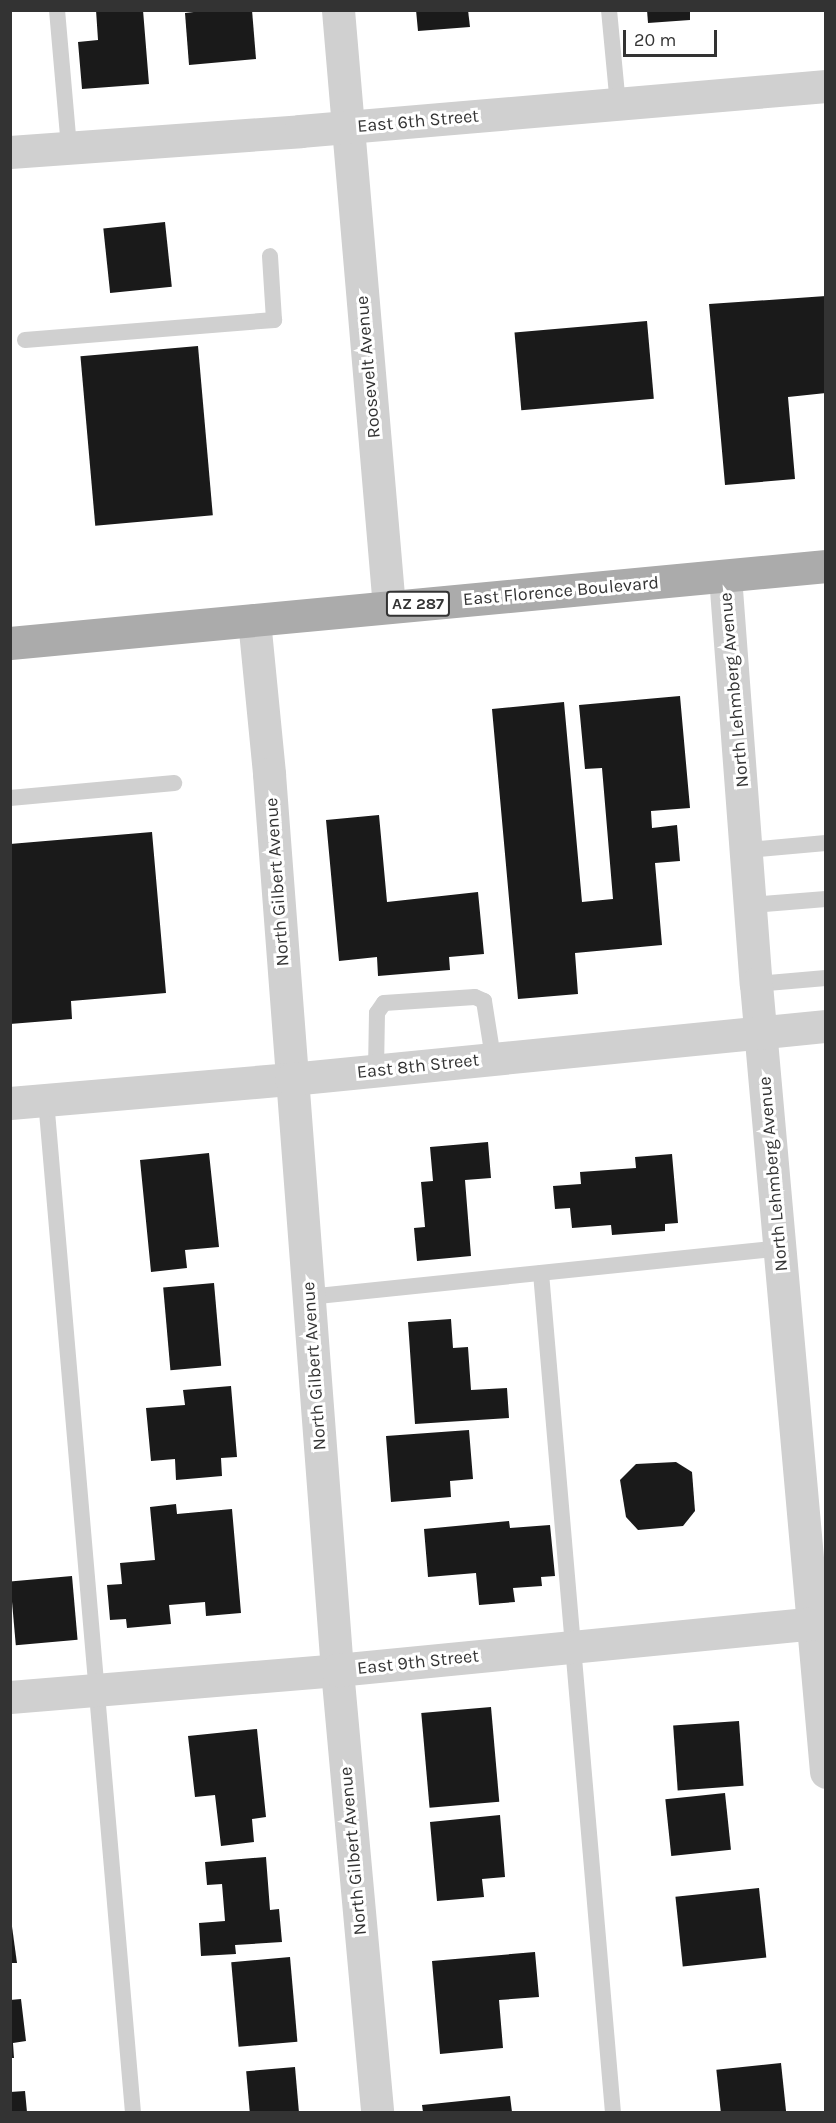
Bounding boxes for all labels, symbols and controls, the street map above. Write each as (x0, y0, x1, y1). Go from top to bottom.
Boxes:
scale bar (626, 18, 720, 56)
text: 20 m (634, 29, 676, 51)
street label: East 6th Street (356, 105, 480, 137)
street label: Roosevelt Avenue (351, 295, 385, 439)
street label: East Florence Boulevard (462, 572, 660, 610)
road number: AZ 287 (385, 591, 451, 617)
street label: North Lehmberg Avenue (715, 592, 753, 788)
street label: North Gilbert Avenue (260, 797, 294, 967)
street label: East 8th Street (356, 1049, 480, 1083)
street label: North Lehmberg Avenue (754, 1076, 792, 1272)
street label: North Gilbert Avenue (297, 1281, 331, 1451)
street label: East 9th Street (356, 1645, 480, 1679)
street label: North Gilbert Avenue (335, 1766, 371, 1936)

